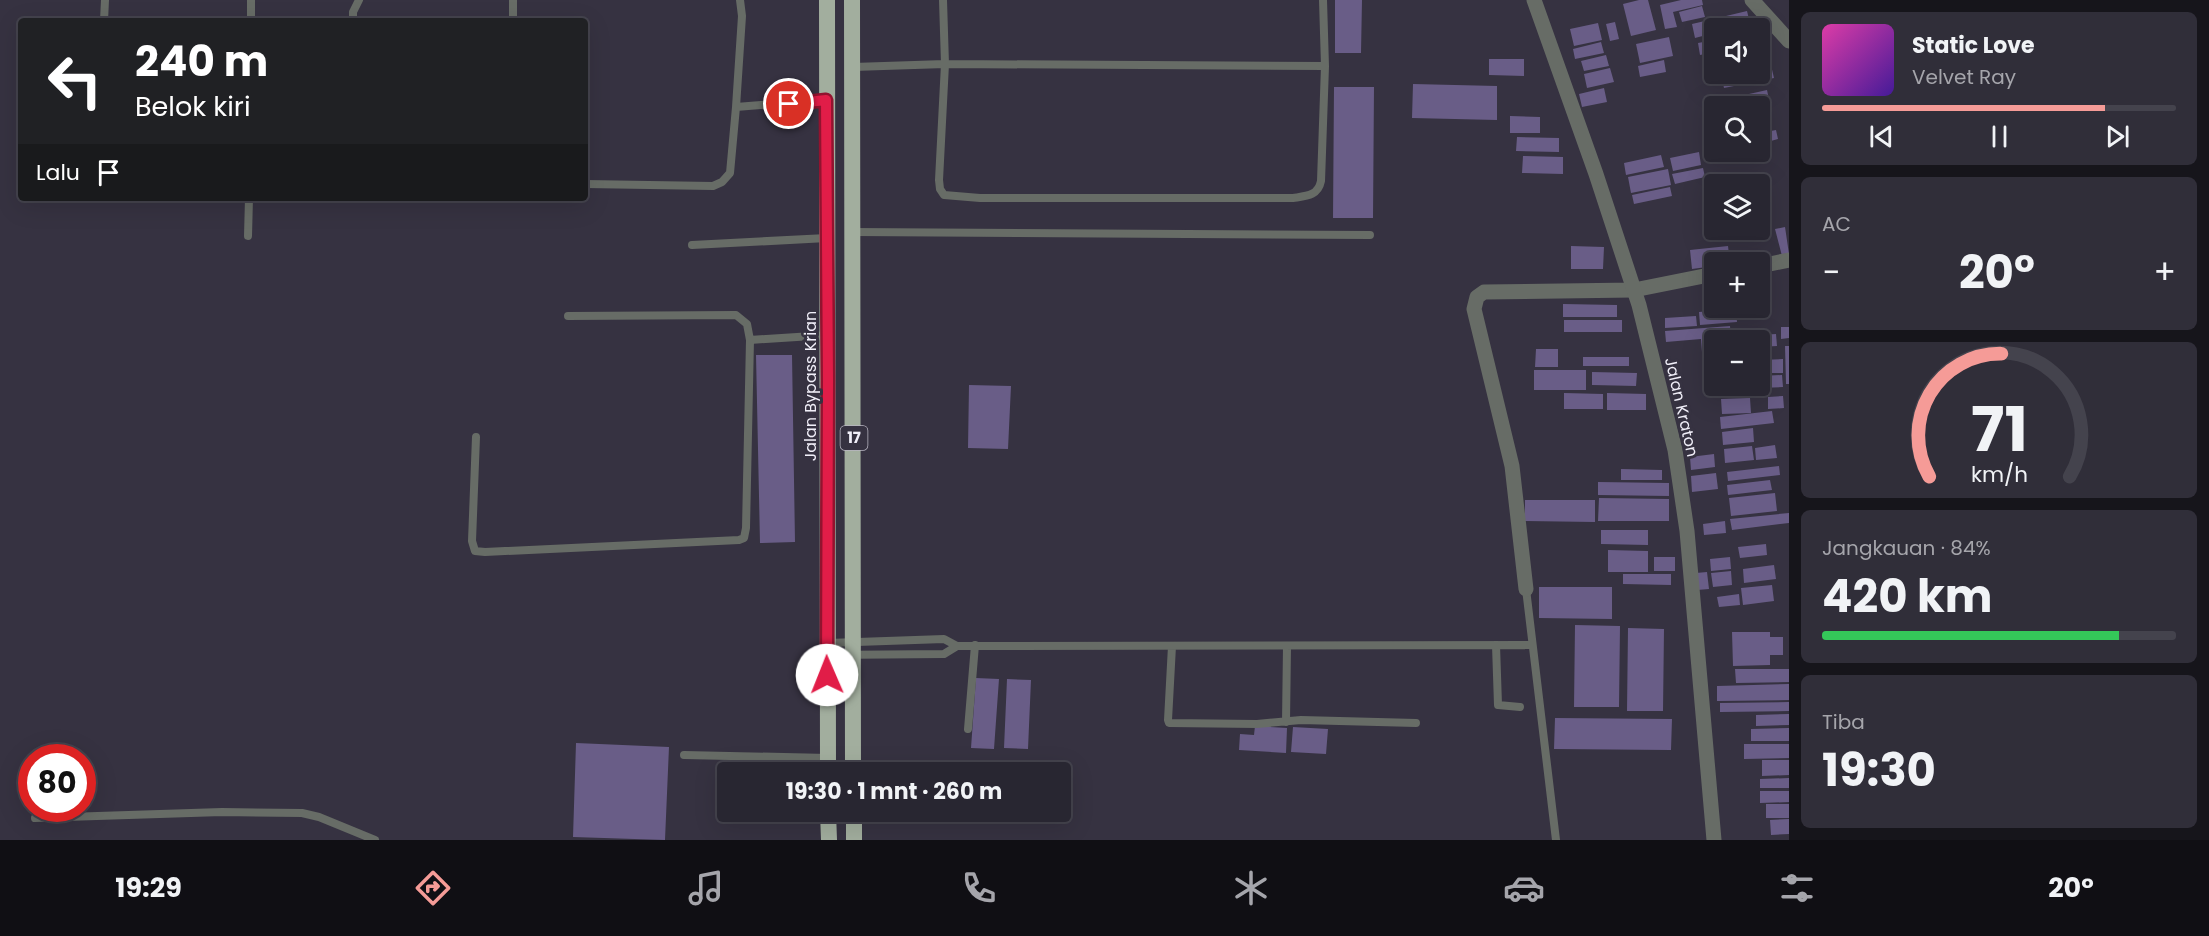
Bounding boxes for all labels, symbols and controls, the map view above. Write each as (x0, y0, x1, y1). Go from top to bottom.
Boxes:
map controls (1704, 18, 1770, 396)
button: sound (1704, 18, 1770, 84)
text: Static Love (1912, 30, 2035, 61)
text: 240 m (135, 32, 268, 91)
icon: left (36, 42, 114, 120)
text: Velvet Ray (1912, 63, 2016, 91)
pin (763, 78, 814, 129)
icon: arrive (772, 87, 805, 120)
text: Belok kiri (135, 88, 251, 125)
button: search (1704, 96, 1770, 162)
icon: previous (1865, 120, 1898, 153)
icon: pause (1983, 120, 2016, 153)
icon: next (2101, 120, 2134, 153)
icon: arrive (92, 156, 125, 189)
text: Lalu (36, 157, 80, 188)
button: layers (1704, 174, 1770, 240)
text: AC (1822, 210, 1851, 238)
text: 20° (1959, 241, 2035, 304)
text: − (1822, 249, 1840, 296)
text: + (2153, 249, 2176, 296)
button: + (1704, 252, 1770, 318)
street label: Jalan Bypass Krian (799, 311, 822, 461)
button: − (1704, 330, 1770, 396)
street label: Jalan Kraton (1659, 355, 1704, 459)
text: 71 (1971, 385, 2027, 473)
road number: 17 (840, 426, 868, 450)
text: km/h (1970, 459, 2028, 490)
text: Jangkauan · 84% (1822, 534, 1991, 562)
text: 420 km (1822, 565, 1993, 628)
position arrow (795, 643, 859, 707)
text: Tiba (1822, 708, 1865, 736)
text: 19:30 (1822, 739, 1936, 802)
speed limit sign: 80 (18, 744, 96, 822)
text: 19:30 · 1 mnt · 260 m (786, 776, 1002, 807)
icon: directions (412, 867, 454, 909)
icon: music (685, 867, 727, 909)
icon: phone (958, 867, 1000, 909)
icon: climate (1230, 867, 1272, 909)
icon: car (1503, 867, 1545, 909)
icon: filters (1776, 867, 1818, 909)
text: 19:29 (115, 869, 182, 906)
text: 20° (2048, 869, 2094, 906)

